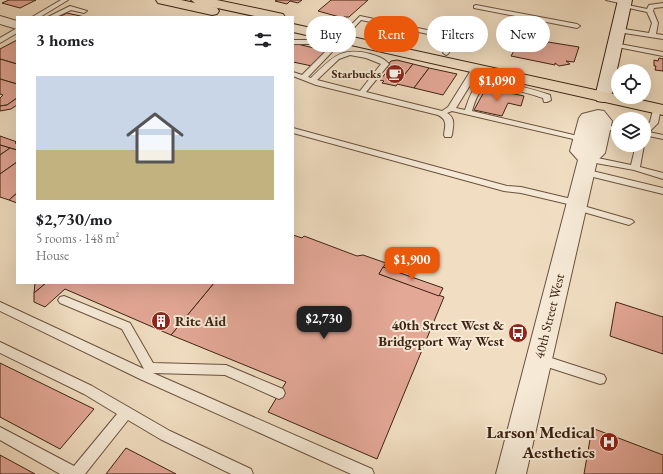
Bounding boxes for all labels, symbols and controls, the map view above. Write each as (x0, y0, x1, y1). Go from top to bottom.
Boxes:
chip: Buy (306, 16, 356, 52)
chip: Rent (364, 16, 419, 52)
chip: Filters (427, 16, 488, 52)
chip: New (496, 16, 550, 52)
text: 3 homes (36, 29, 94, 51)
icon: filters (252, 29, 274, 51)
cafe icon: Starbucks (384, 63, 406, 85)
map controls (611, 64, 651, 152)
button: locate (611, 64, 651, 104)
place label: Starbucks (332, 66, 381, 82)
pin: $1,090 (464, 68, 530, 102)
text: $1,090 (479, 72, 515, 89)
icon: home (119, 102, 191, 174)
button: layers (611, 112, 651, 152)
text: $2,730/mo (36, 208, 112, 230)
text: 5 rooms · 148 m² (36, 230, 120, 247)
text: House (36, 247, 69, 264)
pin: $1,900 (379, 247, 445, 281)
text: $1,900 (394, 251, 430, 268)
street label: 40th Street West (530, 271, 568, 360)
pin: $2,730 (291, 306, 357, 340)
building icon: Rite Aid (150, 310, 172, 332)
text: $2,730 (306, 310, 342, 327)
place label: Rite Aid (175, 312, 226, 330)
place label: 40th Street West & Bridgeport Way West (378, 316, 505, 350)
bus stop icon: 40th Street West & Bridgeport Way West (507, 322, 529, 344)
place label: Larson Medical Aesthetics (486, 421, 595, 463)
hospital icon: Larson Medical Aesthetics (598, 431, 620, 453)

